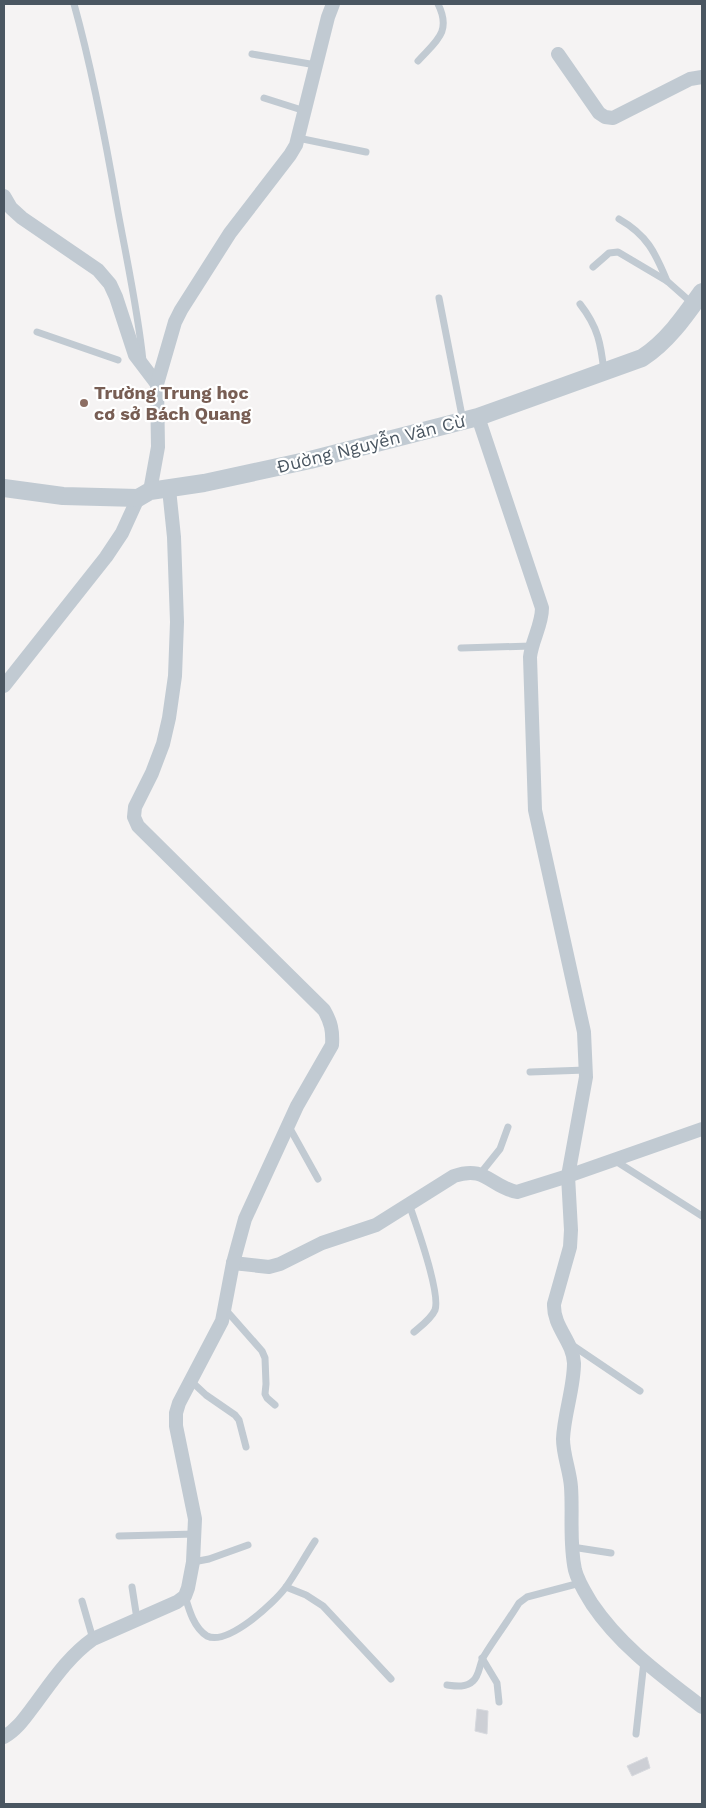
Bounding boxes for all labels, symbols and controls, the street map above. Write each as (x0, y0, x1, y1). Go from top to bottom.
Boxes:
place label: Trường Trung học cơ sở Bách Quang (94, 382, 252, 424)
marker: Trường Trung học cơ sở Bách Quang (78, 397, 90, 409)
street label: Đường Nguyễn Văn Cừ (274, 410, 468, 477)

